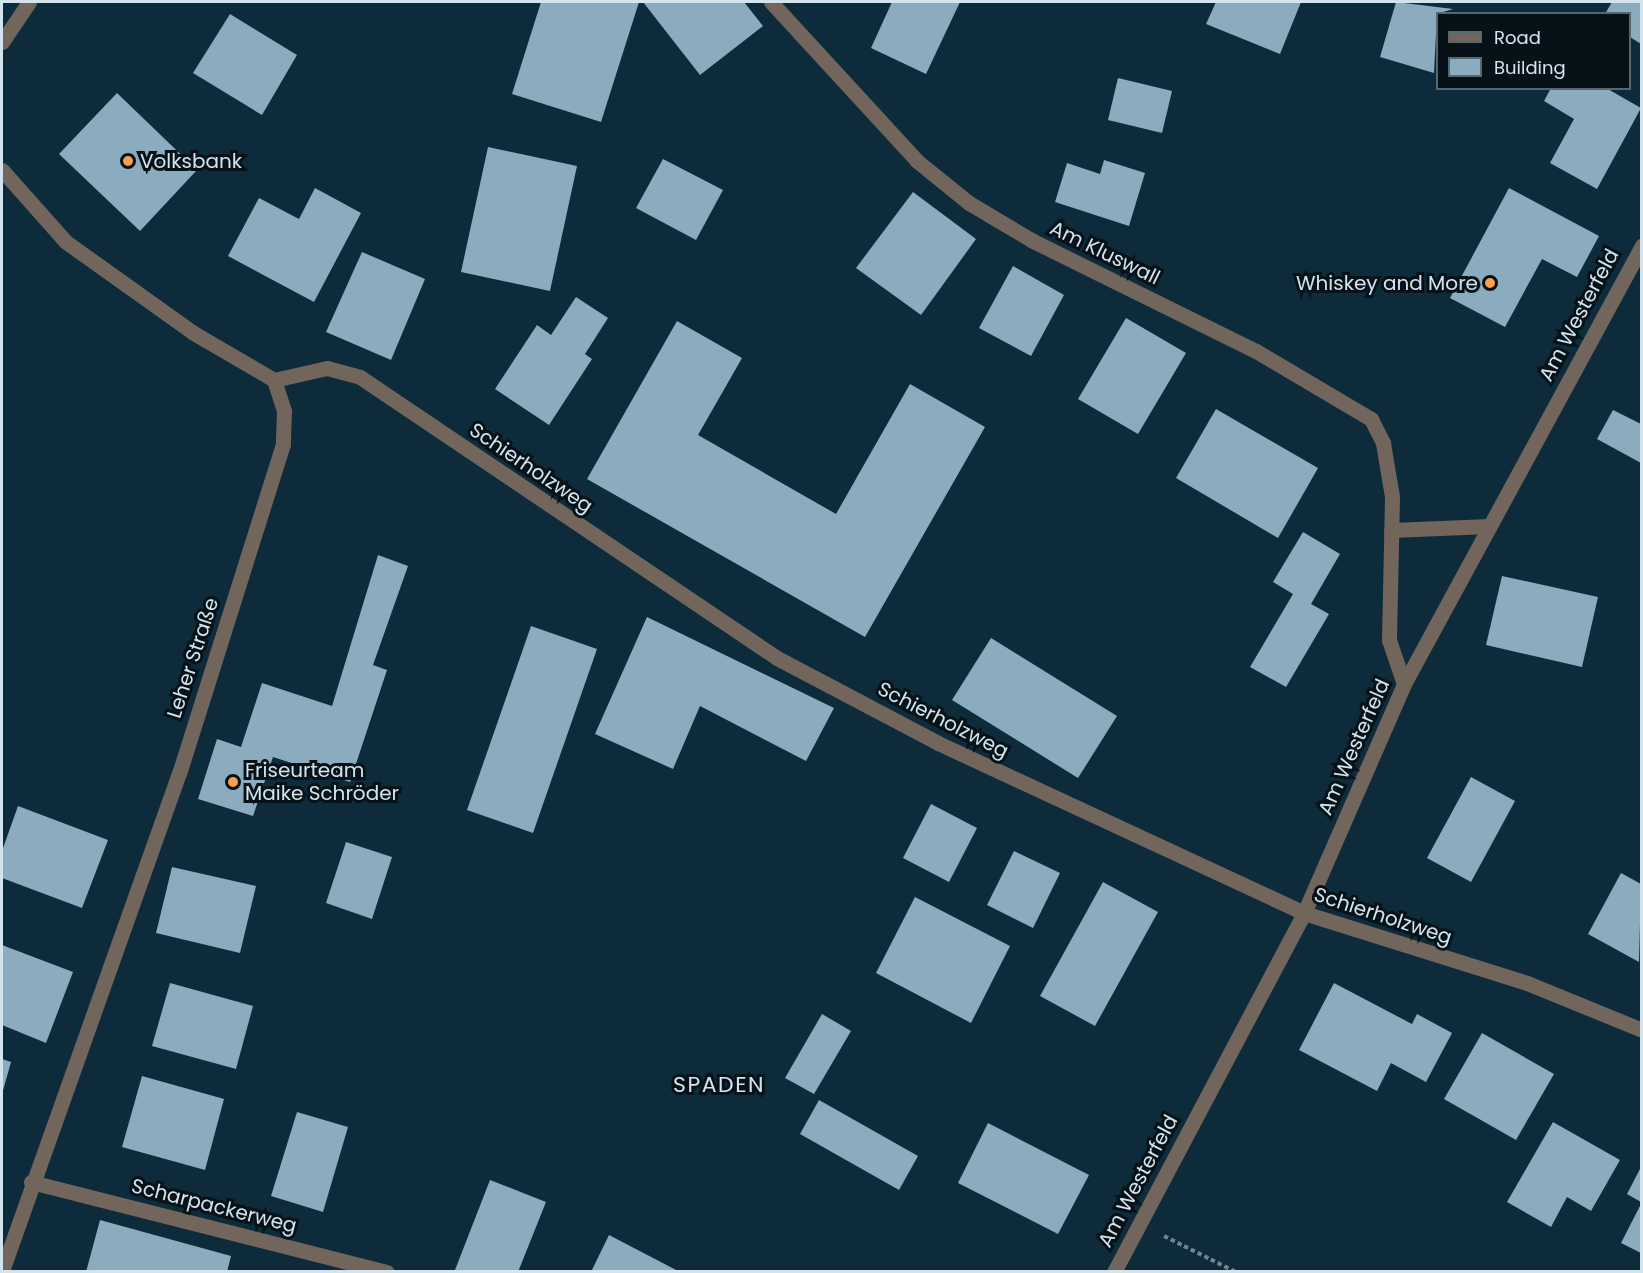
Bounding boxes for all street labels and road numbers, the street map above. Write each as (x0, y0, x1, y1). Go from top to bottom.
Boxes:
street label: Am Kluswall (1046, 216, 1164, 290)
street label: Am Westerfeld (1534, 245, 1624, 385)
street label: Schierholzweg (465, 418, 597, 518)
street label: Leher Straße (162, 595, 224, 721)
street label: Am Westerfeld (1313, 675, 1395, 819)
street label: Schierholzweg (874, 677, 1012, 763)
street label: Schierholzweg (1311, 882, 1455, 950)
street label: Am Westerfeld (1093, 1111, 1183, 1251)
street label: Scharpackerweg (129, 1174, 299, 1238)

